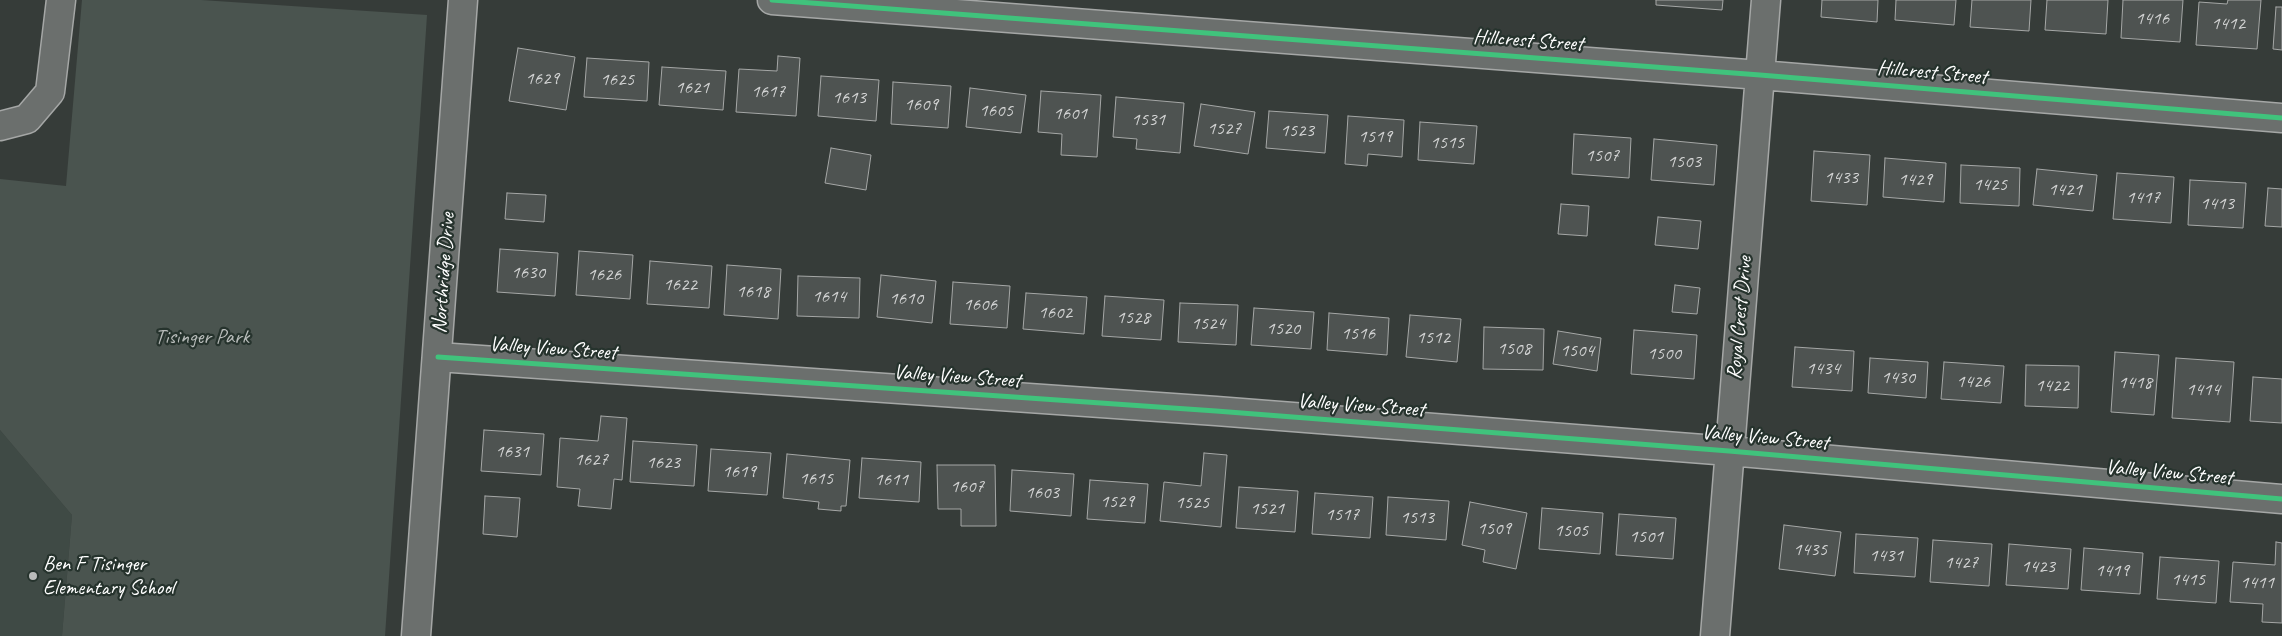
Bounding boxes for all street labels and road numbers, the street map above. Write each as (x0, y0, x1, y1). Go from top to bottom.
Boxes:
street label: Hillcrest Street (1472, 25, 1584, 57)
street label: Hillcrest Street (1876, 56, 1988, 90)
street label: Northridge Drive (427, 212, 461, 334)
street label: Royal Crest Drive (1722, 255, 1758, 381)
street label: Valley View Street (489, 332, 617, 366)
street label: Valley View Street (893, 360, 1021, 394)
street label: Valley View Street (1297, 389, 1425, 423)
street label: Valley View Street (1700, 420, 1830, 456)
street label: Valley View Street (2104, 455, 2234, 491)

